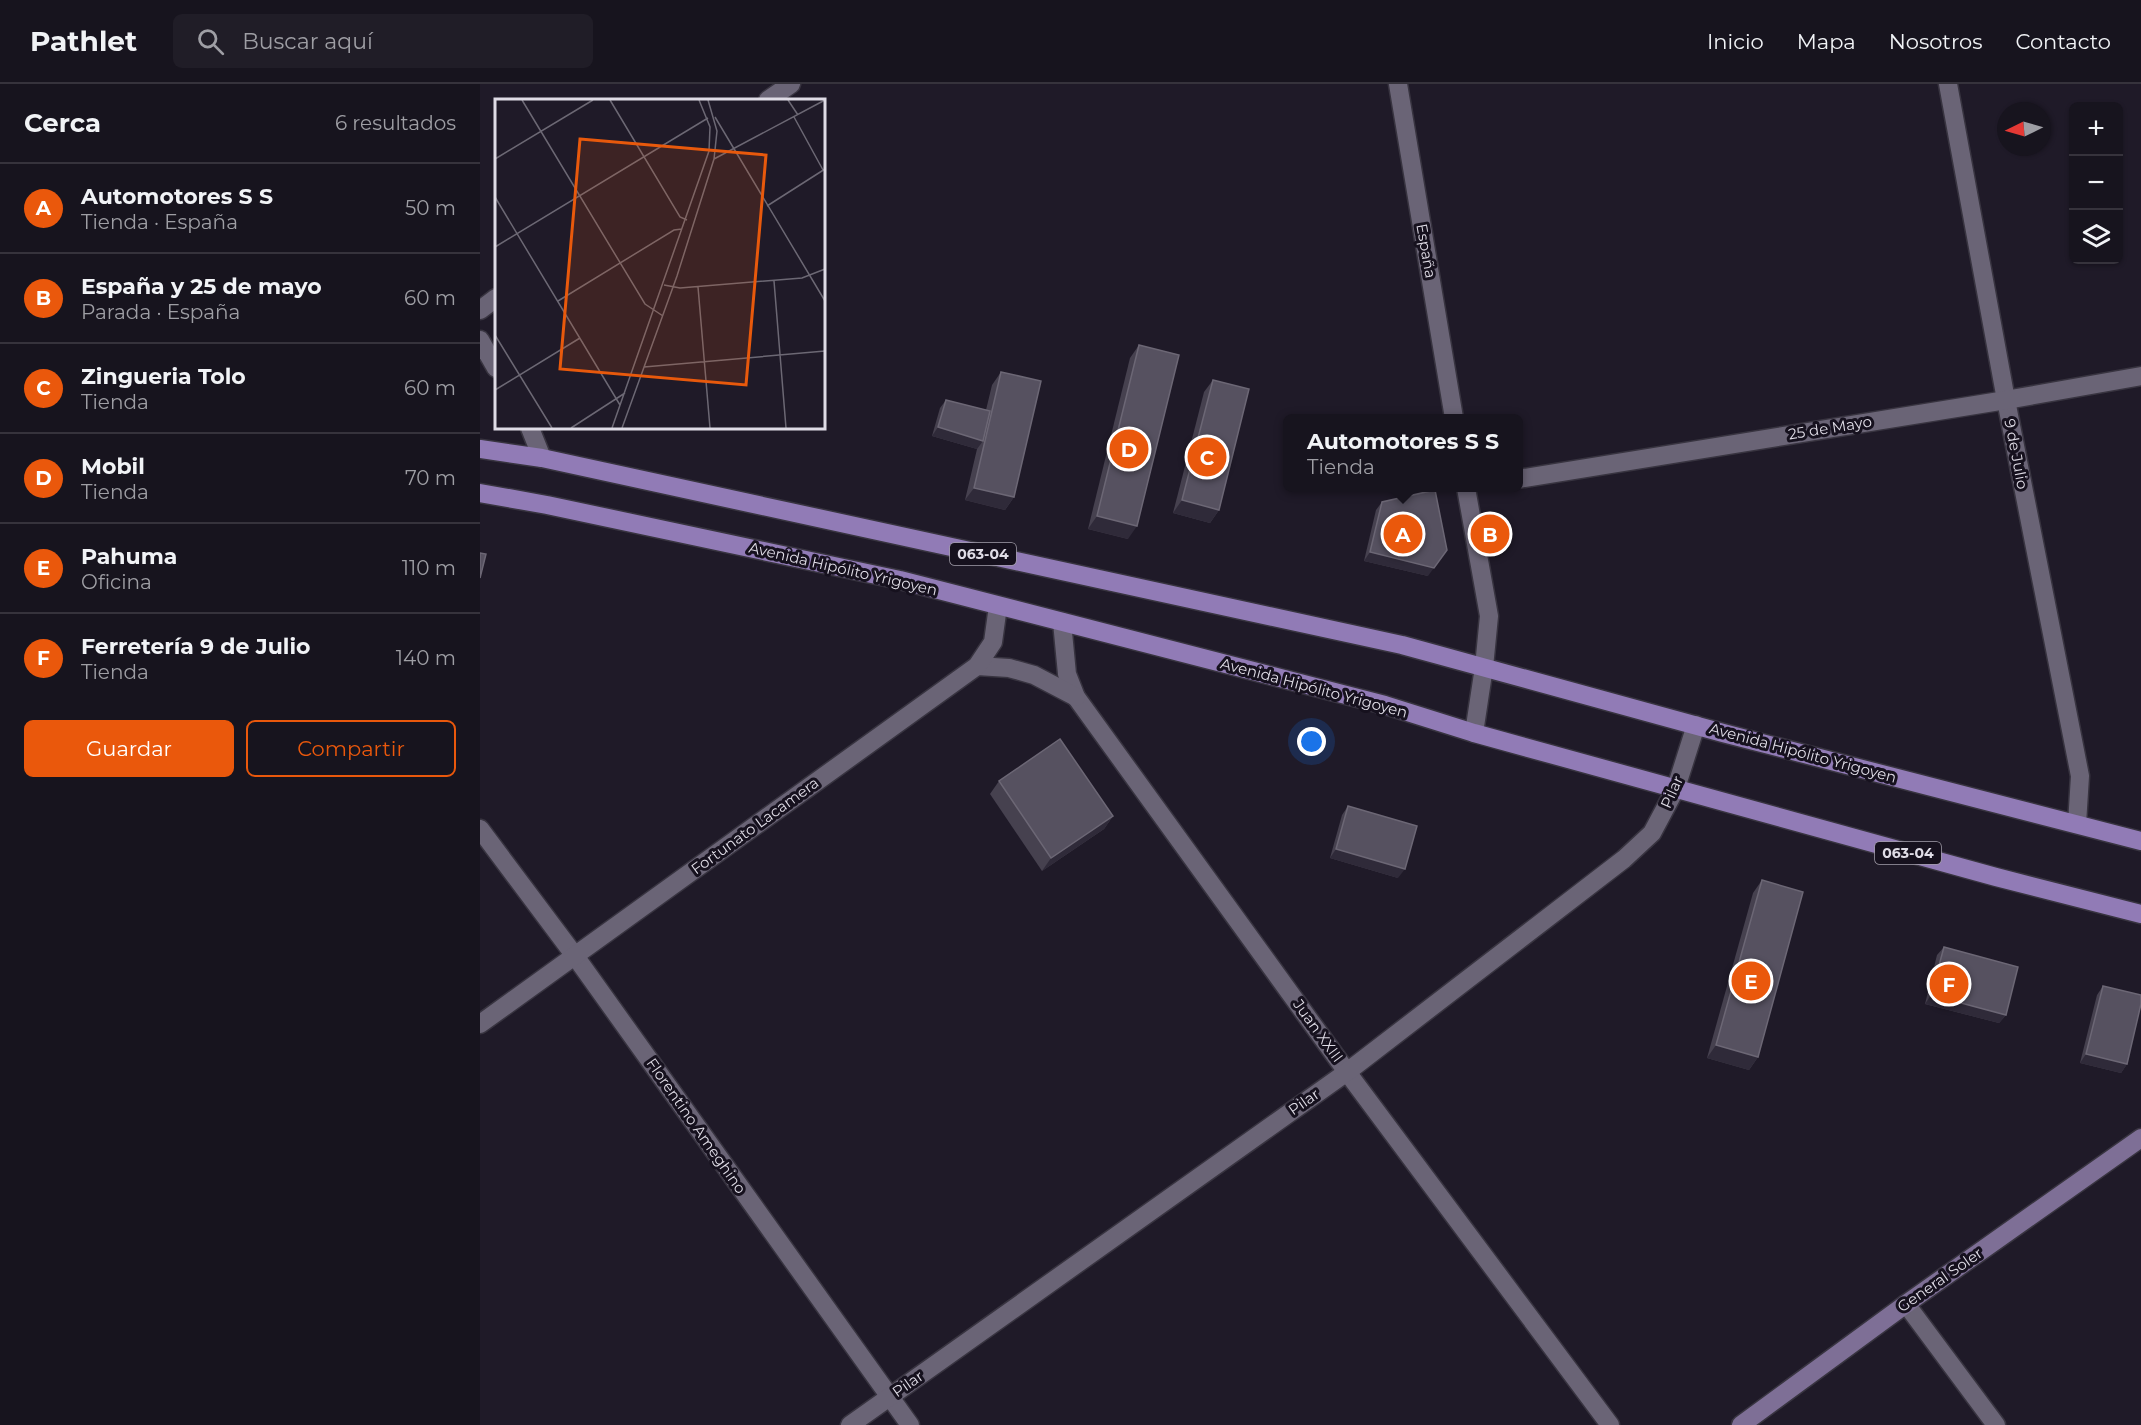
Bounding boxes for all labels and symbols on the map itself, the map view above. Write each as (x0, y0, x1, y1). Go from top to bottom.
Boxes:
inset map (495, 99, 825, 429)
north arrow (1997, 102, 2051, 156)
street label: España (1412, 222, 1441, 280)
street label: 25 de Mayo (1787, 412, 1873, 443)
street label: 9 de Julio (2000, 417, 2033, 491)
pin: D (1110, 426, 1148, 472)
pin: C (1188, 434, 1226, 479)
pin: A (1384, 512, 1422, 556)
pin: B (1470, 512, 1510, 556)
street label: Avenida Hipólito Yrigoyen (747, 538, 939, 599)
road number: 063-04 (950, 543, 1016, 565)
street label: Avenida Hipólito Yrigoyen (1219, 653, 1410, 722)
street label: Avenida Hipólito Yrigoyen (1708, 718, 1899, 787)
your location (1297, 727, 1326, 756)
street label: Fortunato Lacamera (687, 773, 822, 878)
street label: Pilar (1656, 773, 1687, 811)
road number: 063-04 (1875, 842, 1941, 864)
pin: E (1732, 958, 1770, 1004)
pin: F (1930, 962, 1968, 1006)
street label: Juan XXIII (1289, 995, 1348, 1066)
street label: Florentino Ameghino (642, 1054, 750, 1197)
street label: Pilar (1284, 1084, 1323, 1119)
street label: General Soler (1893, 1243, 1986, 1316)
street label: Pilar (888, 1366, 927, 1401)

